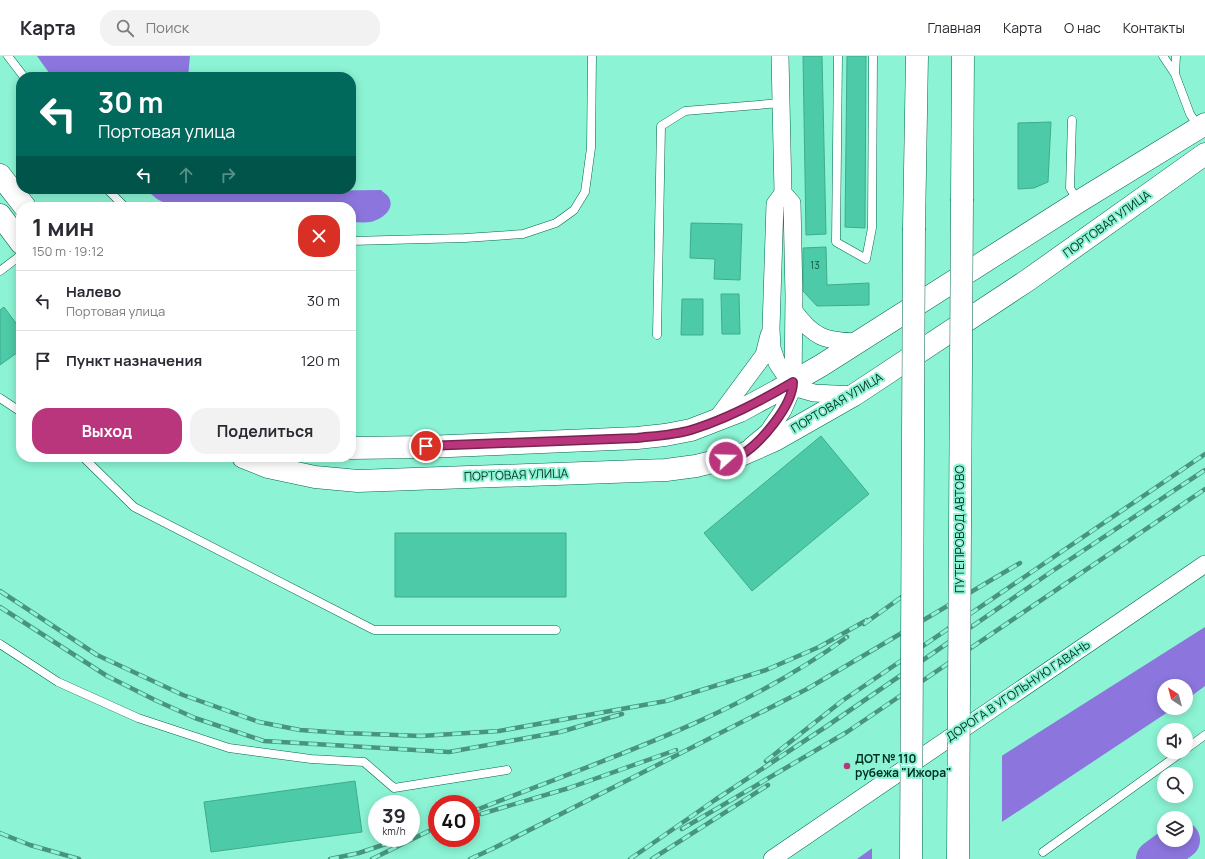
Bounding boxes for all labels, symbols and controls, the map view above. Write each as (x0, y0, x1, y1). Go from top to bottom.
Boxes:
search box (100, 10, 380, 46)
text: Карта (20, 15, 76, 41)
icon: search (114, 17, 136, 39)
text: Поиск (146, 17, 189, 38)
text: Главная (928, 18, 981, 37)
text: Карта (1003, 18, 1042, 37)
text: О нас (1064, 18, 1101, 37)
text: Контакты (1123, 18, 1185, 37)
text: 30 m (98, 83, 163, 121)
icon: left (32, 88, 84, 140)
text: Портовая улица (98, 119, 235, 143)
icon: left (133, 164, 155, 186)
icon: ahead (175, 164, 197, 186)
icon: right (217, 164, 239, 186)
street label: ПОРТОВАЯ УЛИЦА (1059, 186, 1154, 261)
text: 1 мин (32, 210, 94, 243)
button: close (298, 215, 340, 257)
text: 150 m · 19:12 (32, 242, 104, 260)
house number: 13 (810, 258, 820, 272)
text: Налево (66, 281, 121, 302)
icon: left (32, 290, 54, 312)
text: 30 m (307, 290, 340, 311)
text: Портовая улица (66, 302, 165, 320)
icon: arrive (32, 350, 54, 372)
text: Пункт назначения (66, 350, 202, 371)
text: 120 m (301, 350, 340, 371)
street label: ПОРТОВАЯ УЛИЦА (788, 368, 886, 437)
button: Выход (32, 408, 182, 454)
button: Поделиться (190, 408, 340, 454)
pin (409, 429, 443, 463)
icon: arrive (415, 435, 437, 457)
position arrow (705, 438, 747, 480)
street label: ПОРТОВАЯ УЛИЦА (463, 464, 569, 485)
street label: ПУТЕПРОВОД АВТОВО (951, 465, 968, 593)
street label: ДОРОГА В УГОЛЬНУЮ ГАВАНЬ (942, 636, 1093, 745)
north arrow (1157, 679, 1193, 715)
map controls (1157, 679, 1193, 847)
button: sound (1157, 723, 1193, 759)
place label: ДОТ № 110 рубежа "Ижора" (855, 750, 952, 781)
marker: ДОТ № 110 рубежа "Ижора" (842, 761, 852, 771)
button: search (1157, 767, 1193, 803)
speed limit sign: 40 (428, 795, 480, 847)
text: 39 (382, 802, 406, 829)
button: layers (1157, 811, 1193, 847)
text: km/h (382, 824, 406, 838)

